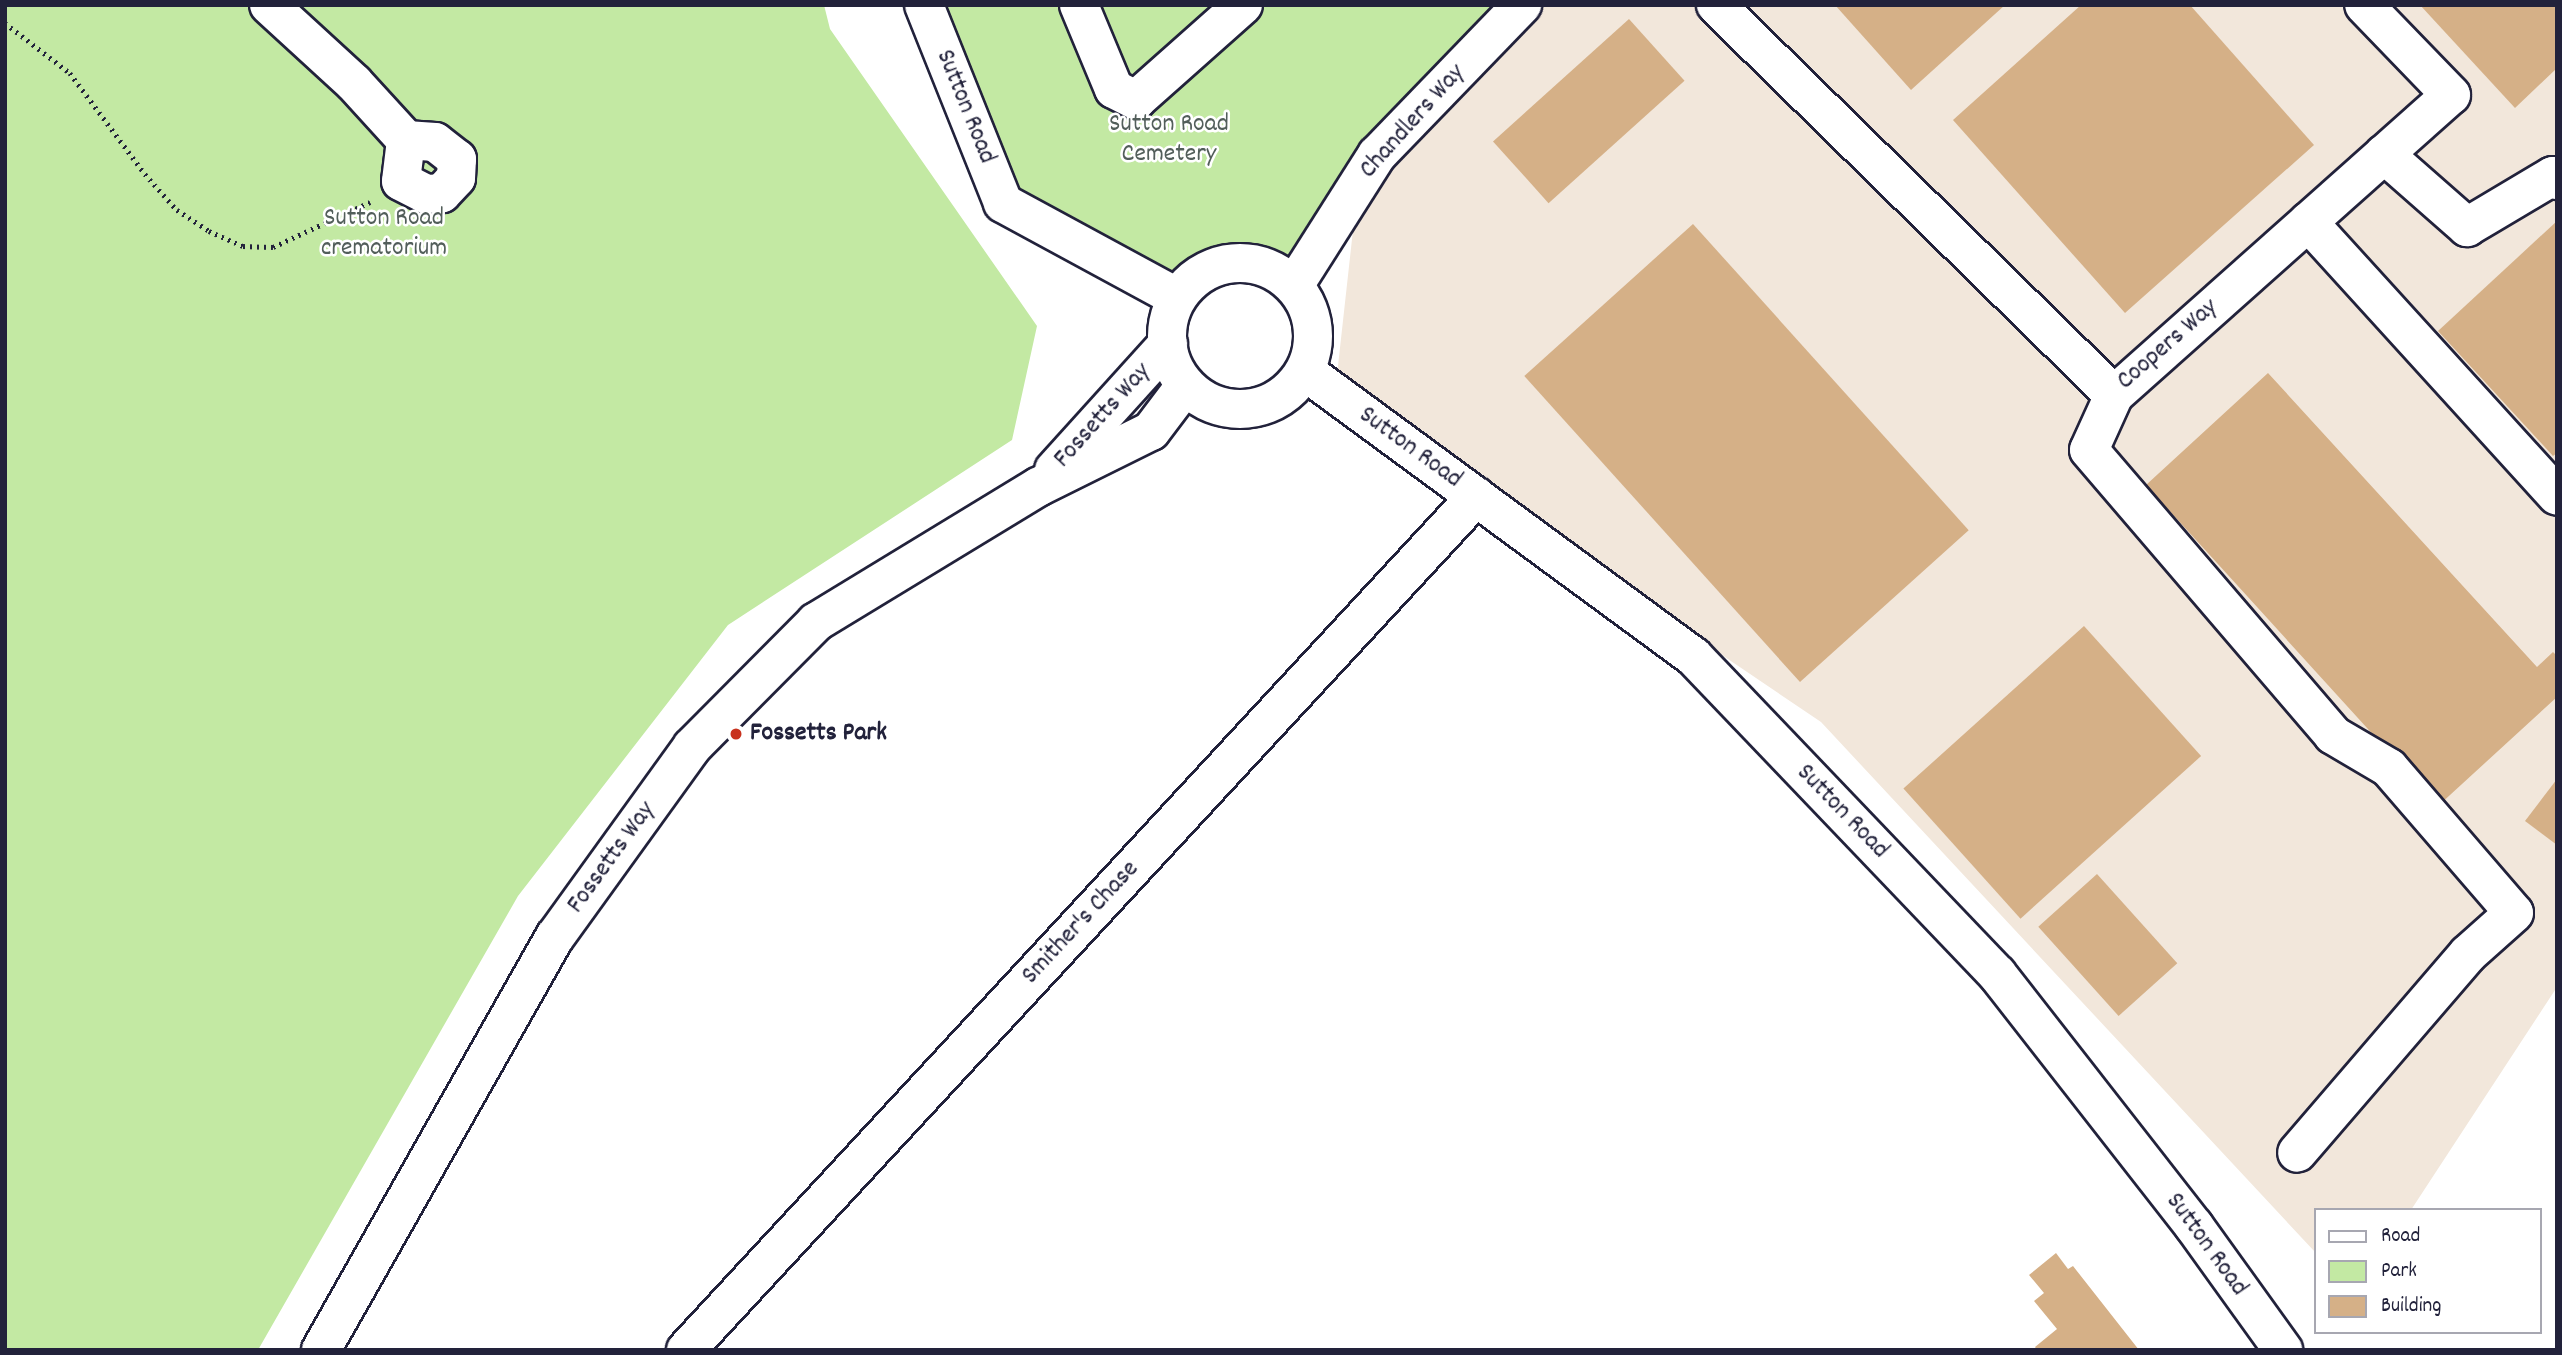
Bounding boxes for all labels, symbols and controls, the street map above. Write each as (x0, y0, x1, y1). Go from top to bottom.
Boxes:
street label: Sutton Road (928, 46, 1002, 168)
street label: Chandlers Way (1354, 58, 1472, 186)
park label: Sutton Road Cemetery (1109, 109, 1229, 170)
park label: Sutton Road crematorium (321, 203, 447, 264)
street label: Coopers Way (2111, 293, 2225, 397)
street label: Fossetts Way (1048, 357, 1158, 475)
street label: Sutton Road (1352, 400, 1468, 496)
place label: Fossetts Park (750, 718, 887, 750)
marker: Fossetts Park (728, 726, 744, 742)
street label: Sutton Road (1789, 758, 1895, 866)
street label: Fossetts Way (561, 796, 663, 920)
street label: Smither's Chase (1016, 855, 1146, 991)
street label: Sutton Road (2158, 1187, 2254, 1303)
legend (2314, 1208, 2541, 1334)
text: Road (2381, 1222, 2420, 1252)
text: Park (2381, 1257, 2417, 1287)
text: Building (2381, 1292, 2441, 1322)

